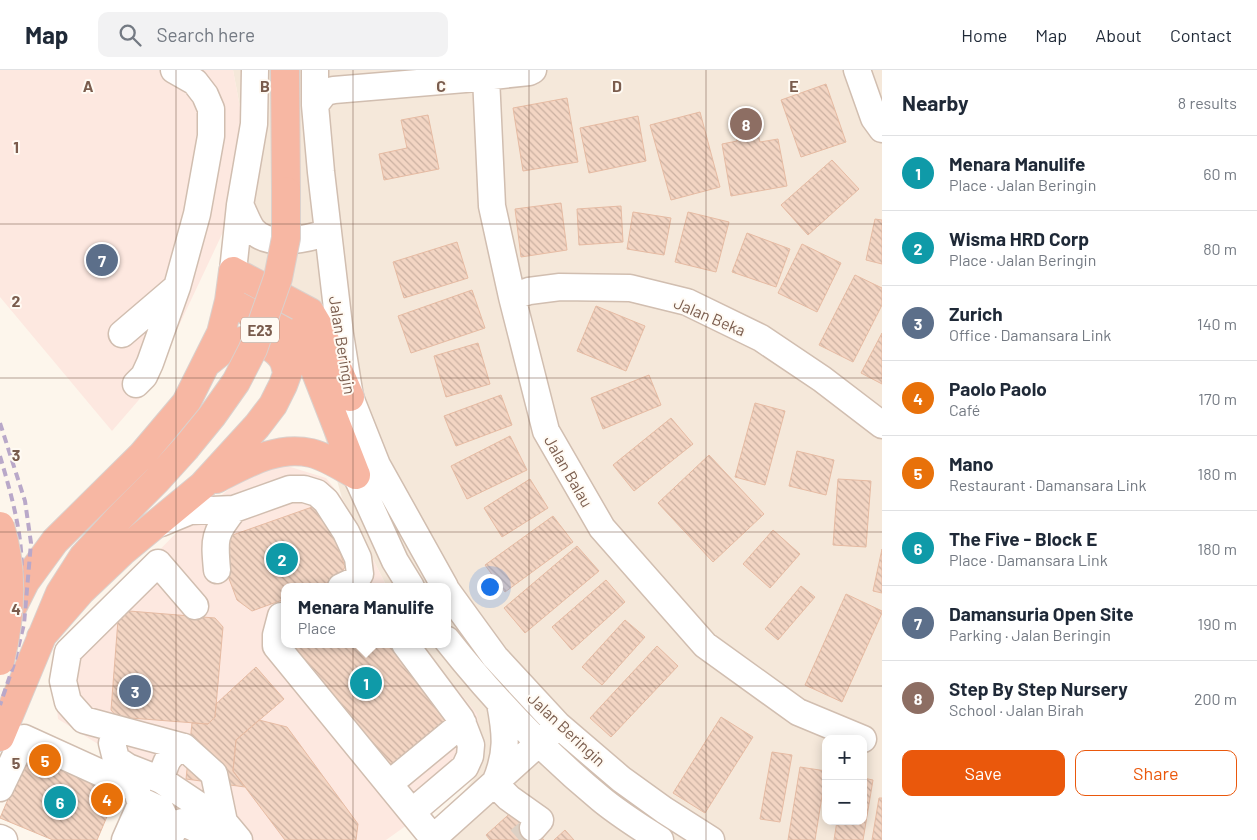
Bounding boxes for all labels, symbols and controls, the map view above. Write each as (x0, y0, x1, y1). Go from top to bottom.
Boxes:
search box (98, 12, 448, 57)
text: Map (25, 20, 68, 49)
icon: search (116, 21, 144, 49)
text: Search here (156, 23, 255, 46)
text: Home (961, 24, 1007, 46)
text: Map (1035, 24, 1067, 46)
text: About (1095, 24, 1142, 46)
text: Contact (1170, 24, 1232, 46)
text: A (83, 76, 94, 95)
text: B (260, 76, 270, 95)
text: C (436, 76, 446, 95)
text: D (612, 76, 622, 95)
text: E (789, 76, 799, 95)
text: Nearby (902, 90, 968, 115)
text: 8 results (1178, 93, 1237, 112)
pin: 8 (730, 105, 762, 143)
text: 1 (13, 137, 19, 156)
text: Menara Manulife (949, 152, 1085, 175)
text: 1 (915, 164, 921, 183)
text: 60 m (1203, 164, 1237, 183)
text: Place · Jalan Beringin (949, 175, 1096, 194)
text: Wisma HRD Corp (949, 227, 1089, 250)
text: 2 (914, 239, 922, 258)
text: 80 m (1203, 239, 1237, 258)
pin: 7 (86, 241, 118, 279)
text: Place · Jalan Beringin (949, 250, 1096, 269)
text: 2 (12, 291, 21, 310)
street label: Jalan Beka (671, 292, 749, 340)
street label: Jalan Beringin (326, 294, 360, 396)
text: Zurich (949, 302, 1003, 325)
text: 3 (914, 314, 922, 333)
text: 140 m (1197, 314, 1237, 333)
road number: E23 (241, 318, 279, 342)
text: Office · Damansara Link (949, 325, 1111, 344)
text: Paolo Paolo (949, 377, 1047, 400)
text: 4 (913, 389, 923, 408)
text: 170 m (1198, 389, 1237, 408)
text: Café (949, 400, 980, 419)
street label: Jalan Balau (541, 432, 597, 510)
text: 3 (12, 445, 20, 464)
text: Mano (949, 452, 994, 475)
text: 5 (914, 464, 922, 483)
text: 180 m (1198, 464, 1237, 483)
text: Restaurant · Damansara Link (949, 475, 1146, 494)
text: The Five - Block E (949, 527, 1097, 550)
text: 6 (914, 539, 922, 558)
text: 180 m (1198, 539, 1237, 558)
pin: 2 (266, 540, 298, 578)
text: Place · Damansara Link (949, 550, 1108, 569)
your location (477, 574, 503, 600)
popup (281, 583, 451, 648)
text: Menara Manulife (298, 595, 434, 618)
text: 4 (11, 599, 21, 618)
text: Damansuria Open Site (949, 602, 1134, 625)
text: 7 (914, 614, 922, 633)
text: 190 m (1198, 614, 1237, 633)
text: Place (298, 618, 336, 637)
text: Parking · Jalan Beringin (949, 625, 1111, 644)
pin: 1 (350, 664, 382, 702)
pin: 3 (119, 672, 151, 710)
text: Step By Step Nursery (949, 677, 1128, 700)
street label: Jalan Beringin (524, 688, 610, 770)
text: 8 (914, 689, 922, 708)
text: 200 m (1194, 689, 1237, 708)
text: School · Jalan Birah (949, 700, 1084, 719)
map controls (822, 735, 867, 825)
button: + (822, 735, 867, 780)
pin: 5 (29, 741, 61, 779)
button: Save (902, 750, 1065, 796)
button: Share (1075, 750, 1237, 796)
text: 5 (12, 753, 21, 772)
pin: 4 (91, 780, 123, 818)
button: − (822, 780, 867, 825)
pin: 6 (44, 783, 76, 821)

